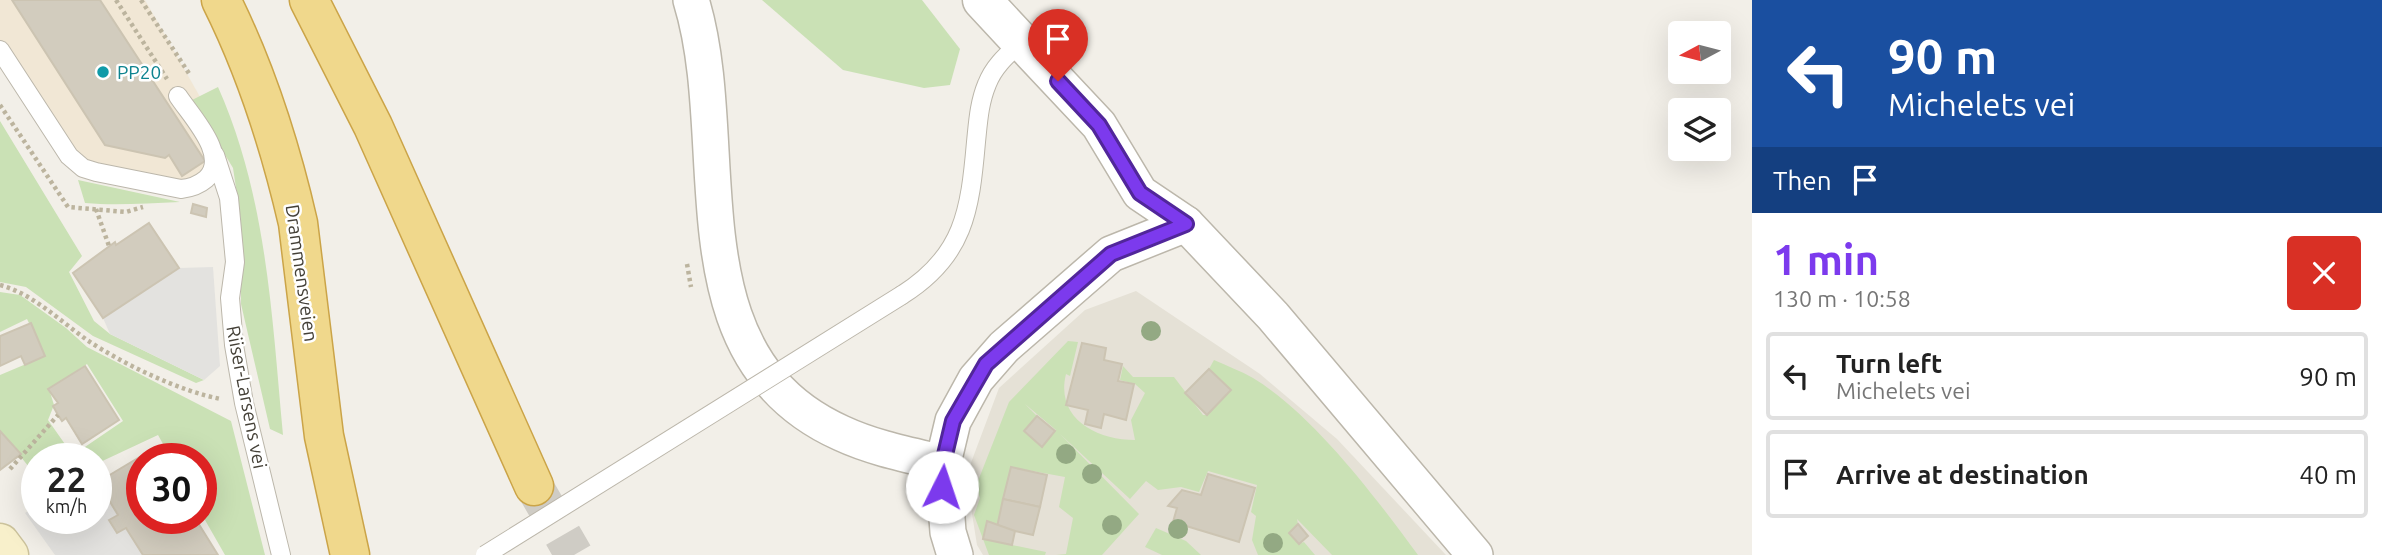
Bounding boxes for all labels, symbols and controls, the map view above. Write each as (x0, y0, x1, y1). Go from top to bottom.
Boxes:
pin (1028, 9, 1088, 81)
icon: arrive (1039, 20, 1077, 58)
north arrow (1668, 21, 1731, 84)
map controls (1668, 21, 1731, 161)
icon: left (1773, 28, 1864, 119)
text: 90 m (1888, 28, 1997, 83)
place label: PP20 (117, 61, 161, 83)
marker: PP20 (95, 64, 111, 80)
text: Michelets vei (1888, 86, 2075, 122)
button: layers (1668, 98, 1731, 161)
icon: arrive (1846, 161, 1884, 199)
text: Then (1773, 166, 1832, 195)
street label: Drammensveien (281, 203, 323, 343)
text: 1 min (1773, 236, 1879, 283)
button: close (2287, 236, 2361, 310)
text: 130 m · 10:58 (1773, 286, 1911, 311)
street label: Riiser-Larsens vei (222, 324, 272, 470)
text: Turn left (1836, 349, 1942, 378)
icon: left (1777, 357, 1815, 395)
text: 90 m (2299, 362, 2357, 391)
text: Michelets vei (1836, 378, 1971, 403)
speed limit sign: 30 (126, 443, 217, 534)
position arrow (905, 450, 979, 524)
icon: arrive (1777, 455, 1815, 493)
text: 22 (47, 459, 86, 499)
text: Arrive at destination (1836, 460, 2089, 489)
text: 40 m (2299, 460, 2357, 489)
text: km/h (46, 496, 87, 516)

